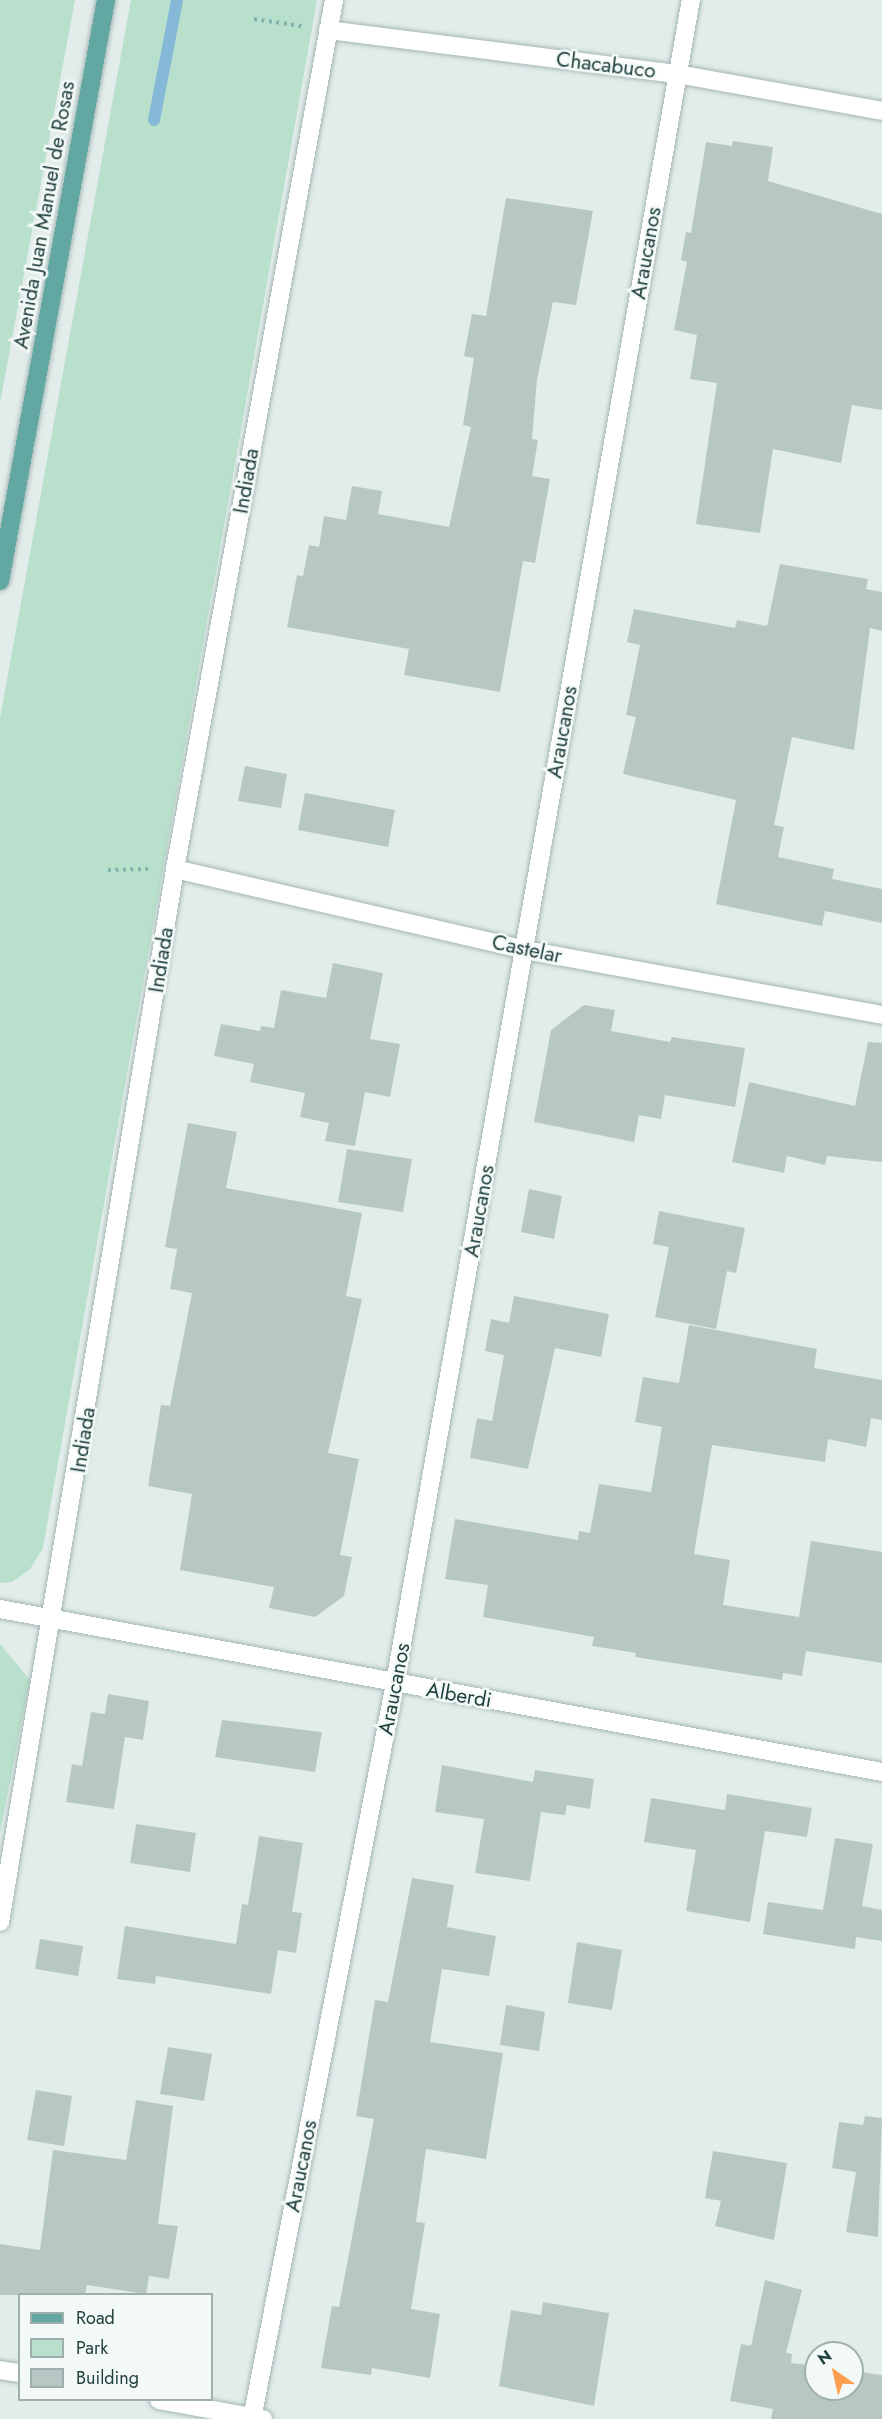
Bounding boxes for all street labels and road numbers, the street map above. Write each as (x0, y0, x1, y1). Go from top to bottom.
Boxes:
street label: Chacabuco (555, 46, 657, 84)
street label: Avenida Juan Manuel de Rosas (8, 79, 80, 351)
street label: Araucanos (625, 205, 667, 301)
street label: Indiada (228, 446, 264, 516)
street label: Araucanos (541, 684, 583, 780)
street label: Indiada (143, 926, 179, 994)
street label: Castelar (490, 929, 564, 969)
street label: Araucanos (458, 1163, 500, 1259)
street label: Indiada (65, 1406, 101, 1474)
street label: Araucanos (373, 1641, 415, 1737)
street label: Alberdi (424, 1677, 494, 1713)
street label: Araucanos (280, 2118, 322, 2214)

